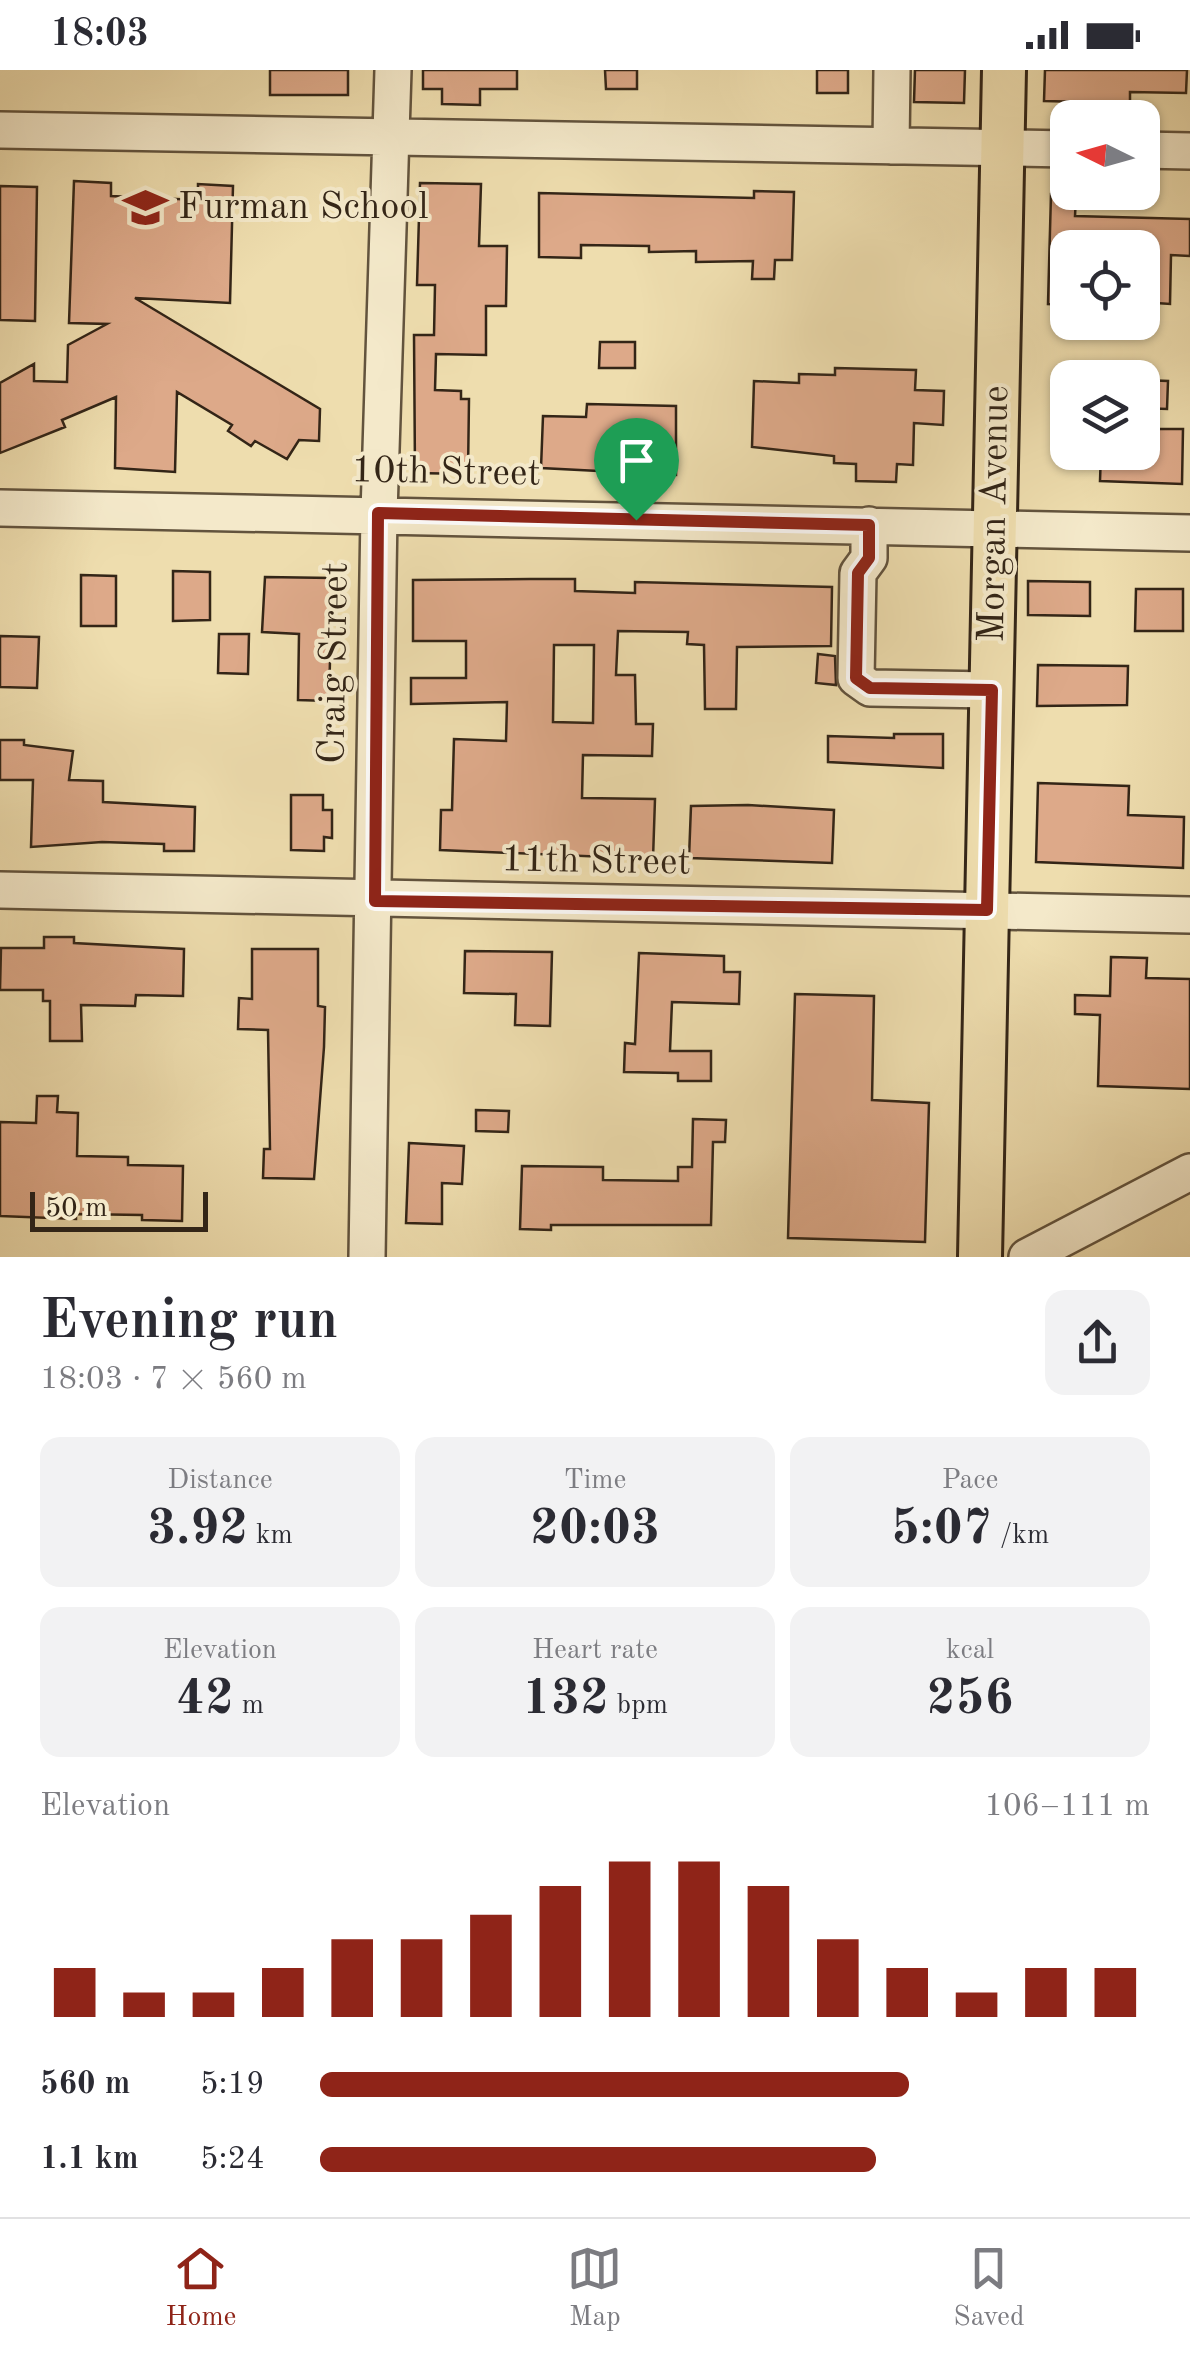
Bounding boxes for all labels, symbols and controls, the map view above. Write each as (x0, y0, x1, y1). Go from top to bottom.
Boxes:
text: 18:03 (50, 16, 149, 54)
north arrow (1050, 100, 1160, 210)
map controls (1050, 100, 1160, 470)
school or university icon: Furman School (121, 184, 169, 232)
place label: Furman School (178, 189, 428, 227)
button: locate (1050, 230, 1160, 340)
button: layers (1050, 360, 1160, 470)
street label: Morgan Avenue (974, 385, 1016, 643)
pin (594, 418, 679, 521)
icon: arrive (609, 433, 664, 488)
street label: 10th Street (351, 452, 541, 494)
street label: Craig Street (314, 562, 356, 764)
street label: 11th Street (501, 841, 691, 883)
scale bar (30, 1187, 208, 1232)
text: 50 m (45, 1195, 108, 1223)
button: share (1045, 1290, 1150, 1395)
text: Evening run (40, 1295, 338, 1350)
text: 18:03 · 7 × 560 m (40, 1364, 307, 1396)
text: Distance (167, 1467, 273, 1495)
text: Time (564, 1467, 626, 1495)
text: Pace (942, 1467, 998, 1495)
text: 3.92 (147, 1505, 248, 1555)
text: 20:03 (530, 1505, 660, 1555)
text: 5:07 (891, 1505, 992, 1555)
text: km (248, 1522, 293, 1550)
text: /km (992, 1522, 1049, 1550)
text: Elevation (163, 1637, 277, 1665)
text: Heart rate (532, 1637, 658, 1665)
text: kcal (946, 1637, 994, 1665)
text: 42 (176, 1675, 234, 1725)
text: 132 (522, 1675, 609, 1725)
text: 256 (927, 1675, 1014, 1725)
text: m (234, 1692, 264, 1720)
text: bpm (609, 1692, 668, 1720)
text: Elevation (40, 1791, 170, 1823)
text: 106–111 m (984, 1791, 1150, 1823)
text: 560 m (40, 2069, 130, 2101)
text: 5:19 (200, 2069, 265, 2101)
text: 1.1 km (40, 2144, 139, 2176)
text: 5:24 (200, 2144, 265, 2176)
tab: Home (165, 2241, 237, 2336)
tab: Map (567, 2241, 622, 2336)
tab: Saved (953, 2241, 1025, 2336)

